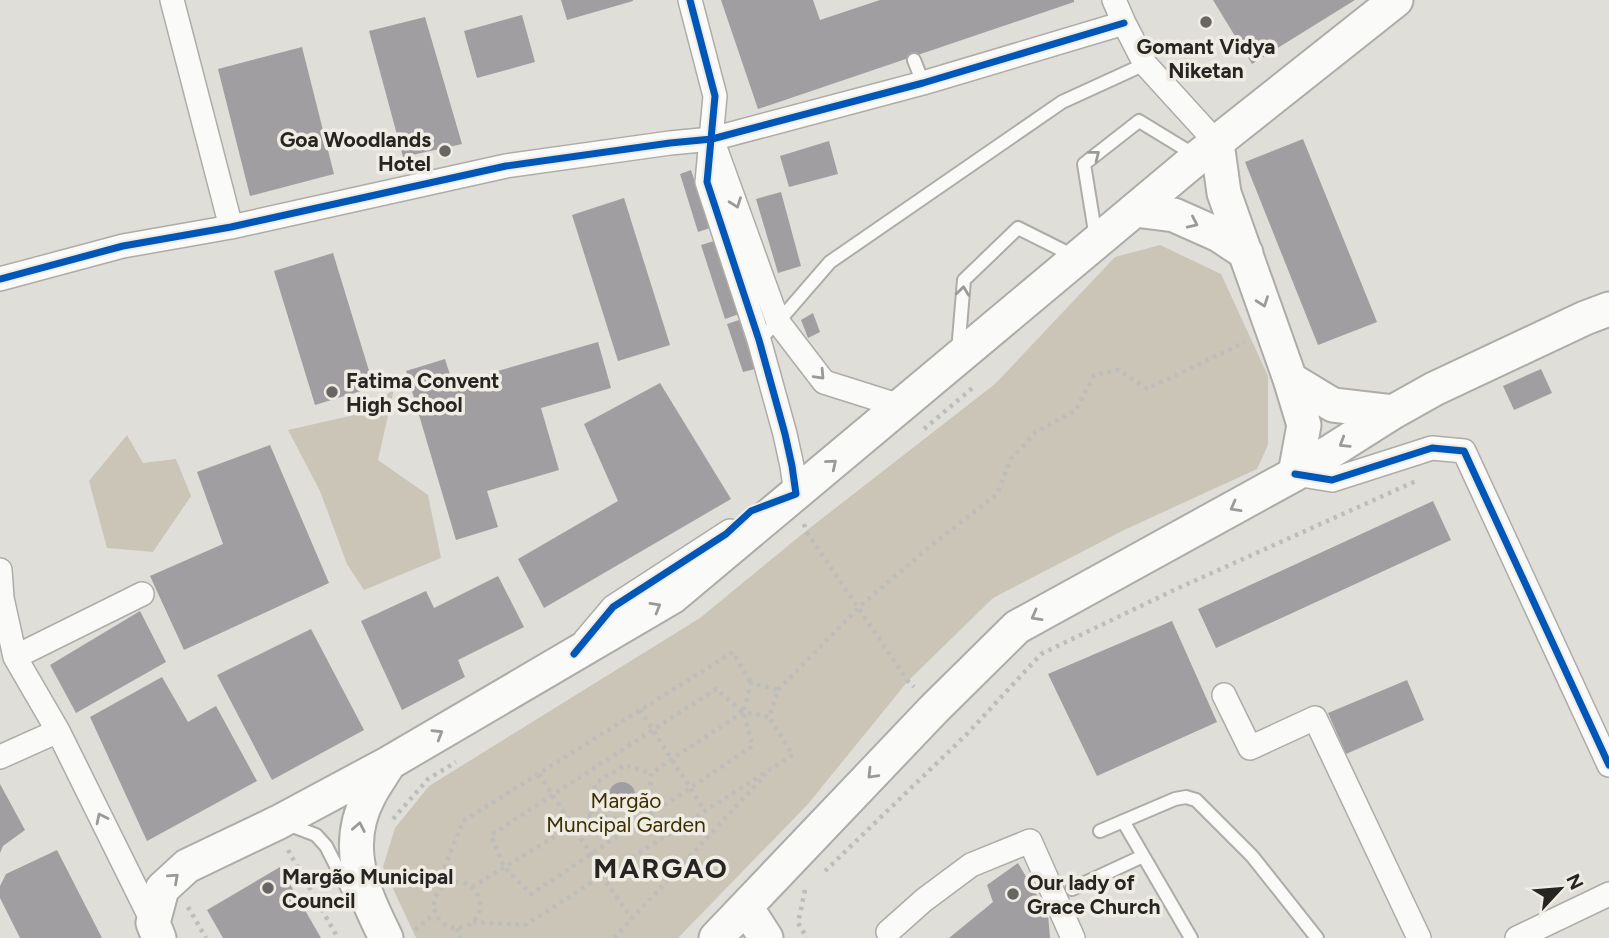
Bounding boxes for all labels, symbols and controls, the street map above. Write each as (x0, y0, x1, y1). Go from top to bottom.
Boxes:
marker: Gomant Vidya Niketan (1198, 14, 1214, 30)
place label: Gomant Vidya Niketan (1137, 34, 1275, 83)
place label: Goa Woodlands Hotel (280, 127, 431, 176)
marker: Goa Woodlands Hotel (437, 143, 453, 159)
one-way arrow (1088, 151, 1100, 164)
one-way arrow (728, 197, 742, 209)
one-way arrow (1186, 215, 1198, 229)
one-way arrow (956, 285, 971, 297)
one-way arrow (1255, 296, 1269, 308)
one-way arrow (812, 367, 824, 380)
place label: Fatima Convent High School (346, 368, 500, 417)
marker: Fatima Convent High School (324, 384, 340, 400)
one-way arrow (1339, 435, 1352, 448)
one-way arrow (824, 460, 837, 472)
one-way arrow (1230, 499, 1242, 512)
one-way arrow (648, 602, 661, 615)
one-way arrow (1030, 608, 1043, 621)
one-way arrow (430, 729, 443, 742)
one-way arrow (868, 765, 881, 778)
park label: Margão Muncipal Garden (546, 788, 706, 837)
one-way arrow (95, 813, 109, 825)
one-way arrow (351, 821, 366, 833)
district label: MARGAO (593, 851, 729, 885)
north arrow (1525, 854, 1595, 924)
place label: Margão Municipal Council (282, 864, 453, 913)
place label: Our lady of Grace Church (1027, 870, 1160, 919)
text: N (1561, 870, 1588, 893)
one-way arrow (166, 874, 179, 886)
marker: Margão Municipal Council (260, 880, 276, 896)
marker: Our lady of Grace Church (1005, 886, 1021, 902)

